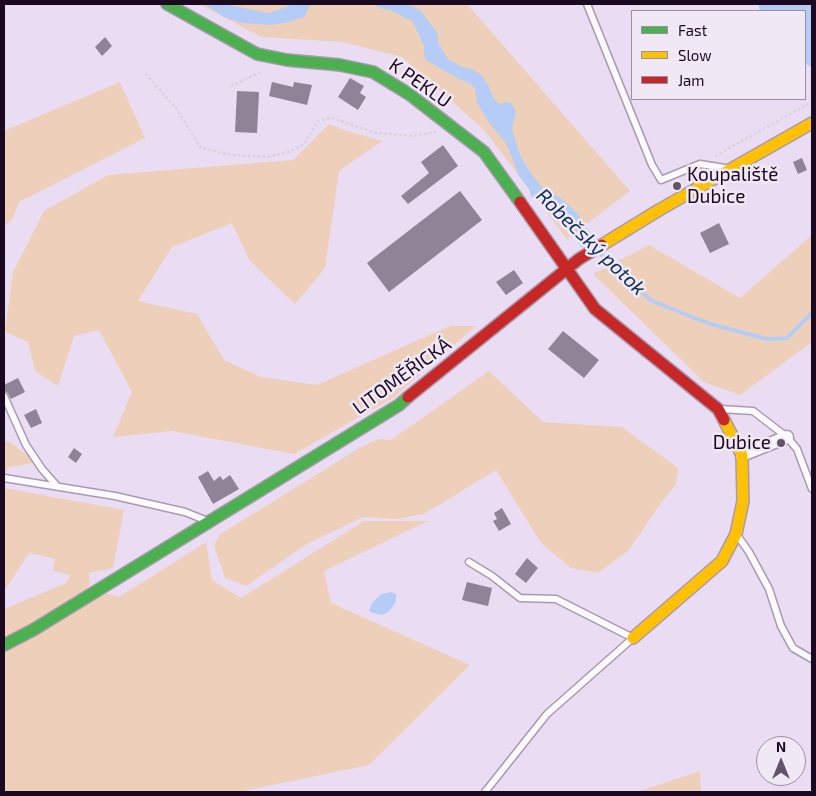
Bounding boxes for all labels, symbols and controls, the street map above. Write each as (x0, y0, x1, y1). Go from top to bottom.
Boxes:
legend (631, 10, 806, 100)
text: Fast (678, 21, 707, 39)
text: Slow (678, 46, 712, 64)
street label: K PEKLU (385, 53, 455, 113)
text: Jam (678, 71, 704, 89)
place label: Koupaliště Dubice (687, 164, 779, 208)
marker: Koupaliště Dubice (671, 180, 683, 192)
water label: Robečský potok (531, 184, 651, 300)
street label: LITOMĚŘICKÁ (348, 333, 456, 419)
place label: Dubice (713, 432, 771, 454)
marker: Dubice (775, 437, 787, 449)
north arrow (756, 736, 806, 786)
text: N (776, 738, 786, 755)

